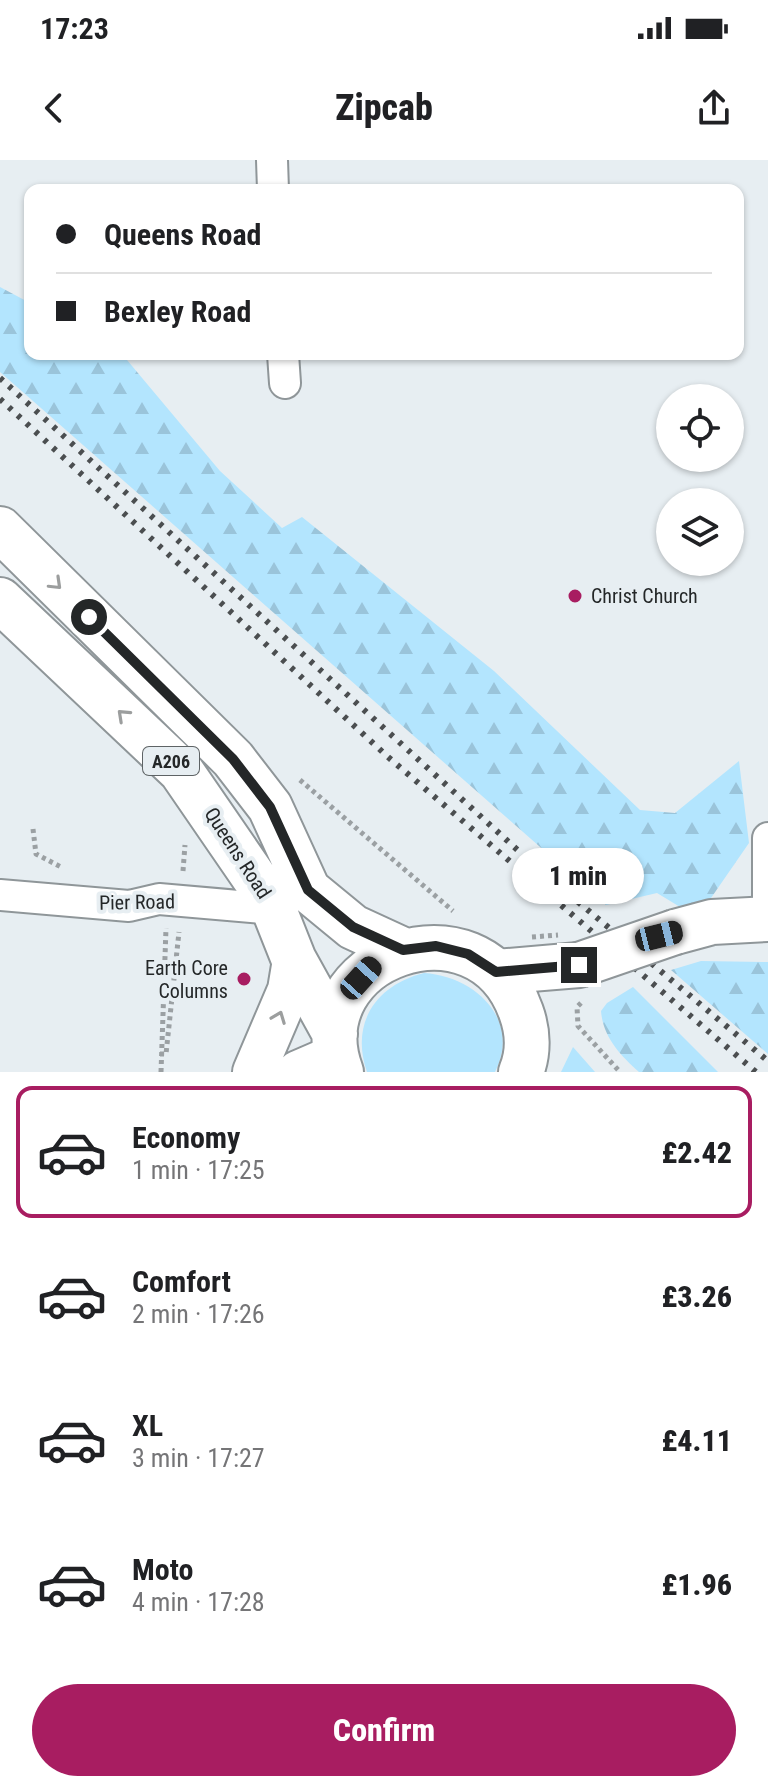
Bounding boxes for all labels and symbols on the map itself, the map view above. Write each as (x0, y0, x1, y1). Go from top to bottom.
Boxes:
one-way arrow (47, 575, 61, 589)
place label: Christ Church (591, 584, 698, 608)
marker: Christ Church (566, 587, 584, 605)
route start (71, 599, 107, 635)
one-way arrow (117, 711, 132, 725)
road number: A206 (143, 747, 199, 775)
street label: Queens Road (200, 803, 276, 903)
callout: 1 min (513, 849, 645, 905)
street label: Pier Road (99, 889, 175, 915)
car (633, 919, 685, 953)
route end (561, 947, 597, 983)
car (336, 952, 386, 1004)
place label: Earth Core Columns (145, 956, 228, 1003)
marker: Earth Core Columns (235, 970, 253, 988)
one-way arrow (269, 1011, 285, 1025)

